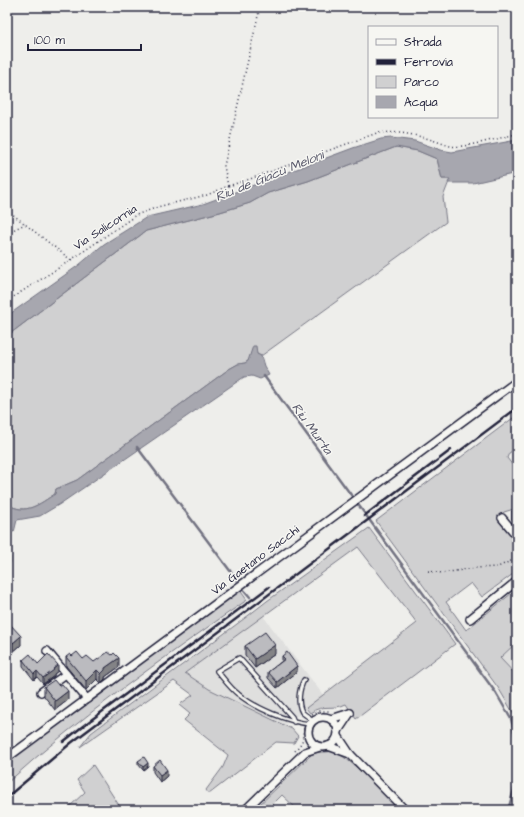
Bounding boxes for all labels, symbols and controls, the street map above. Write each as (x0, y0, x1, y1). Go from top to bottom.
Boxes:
scale bar (28, 26, 141, 52)
legend (368, 26, 498, 118)
text: 100 m (34, 32, 65, 49)
text: Strada (404, 34, 442, 51)
text: Ferrovia (404, 54, 453, 71)
text: Parco (404, 74, 439, 91)
text: Acqua (404, 94, 438, 111)
water label: Riu de Giacu Meloni (213, 145, 328, 206)
street label: Via Salicornia (70, 201, 140, 254)
water label: Riu Murta (287, 399, 338, 459)
street label: Via Gaetano Sacchi (208, 521, 303, 599)

